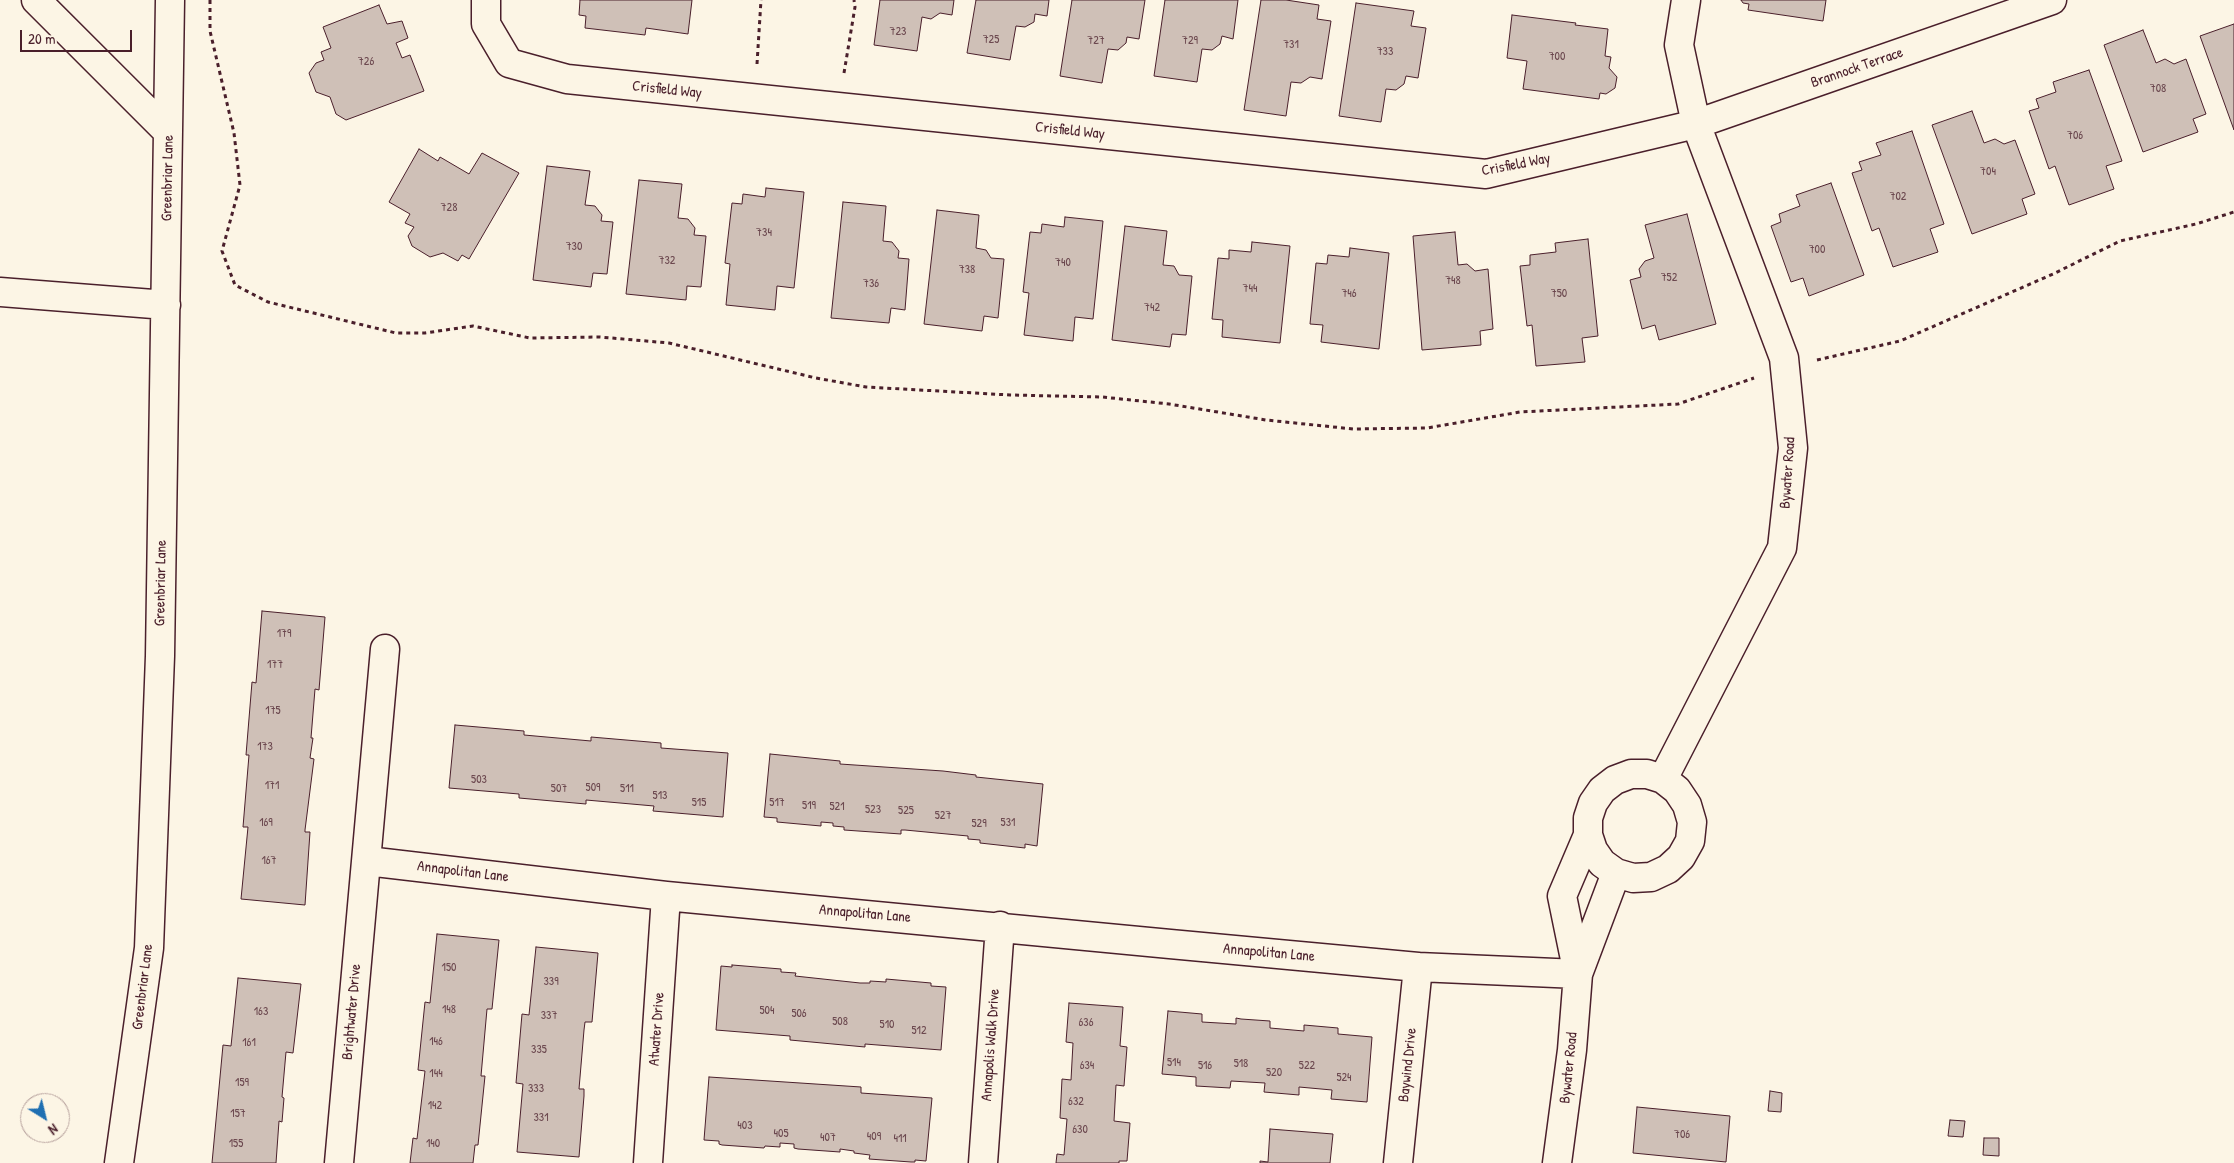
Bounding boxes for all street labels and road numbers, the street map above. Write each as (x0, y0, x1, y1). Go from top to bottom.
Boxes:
street label: Brannock Terrace (1808, 44, 1906, 92)
street label: Crisfield Way (631, 77, 703, 103)
street label: Crisfield Way (1034, 118, 1106, 144)
street label: Greenbriar Lane (158, 135, 178, 221)
street label: Crisfield Way (1480, 150, 1552, 180)
street label: Bywater Road (1777, 437, 1799, 509)
street label: Greenbriar Lane (151, 540, 171, 626)
street label: Annapolitan Lane (416, 857, 510, 887)
street label: Annapolitan Lane (818, 901, 912, 927)
street label: Annapolitan Lane (1222, 940, 1316, 966)
street label: Greenbriar Lane (129, 943, 157, 1031)
street label: Brightwater Drive (339, 963, 365, 1061)
street label: Annapolis Walk Drive (978, 988, 1004, 1102)
street label: Atwater Drive (645, 992, 669, 1066)
street label: Baywind Drive (1395, 1027, 1421, 1103)
street label: Bywater Road (1556, 1031, 1582, 1105)

